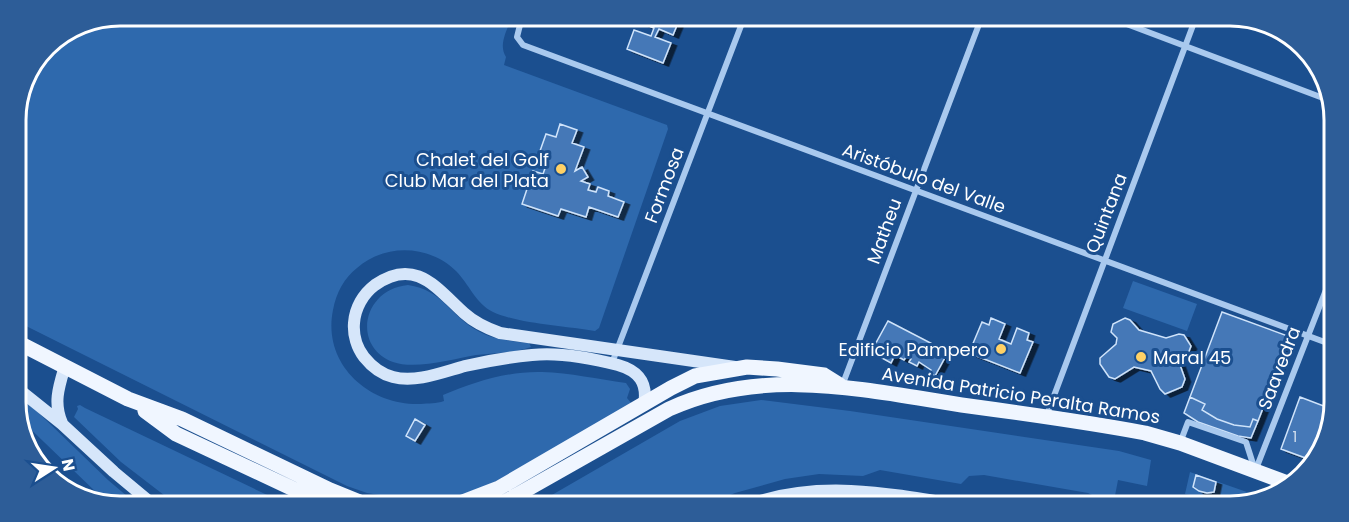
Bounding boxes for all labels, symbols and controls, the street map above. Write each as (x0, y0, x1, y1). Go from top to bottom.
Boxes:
street label: Aristóbulo del Valle (839, 137, 1009, 219)
street label: Formosa (638, 144, 690, 226)
place label: Chalet del Golf Club Mar del Plata (385, 147, 549, 193)
marker: Chalet del Golf Club Mar del Plata (554, 162, 568, 176)
street label: Quintana (1079, 169, 1133, 257)
street label: Matheu (861, 195, 907, 267)
street label: Saavedra (1252, 323, 1306, 413)
place label: Edificio Pampero (838, 337, 989, 362)
marker: Edificio Pampero (994, 342, 1008, 356)
place label: Maral 45 (1153, 345, 1231, 370)
marker: Maral 45 (1134, 350, 1148, 364)
street label: Avenida Patricio Peralta Ramos (880, 361, 1162, 429)
house number: 1 (1293, 426, 1297, 447)
north arrow (24, 438, 84, 498)
text: N (56, 457, 81, 473)

